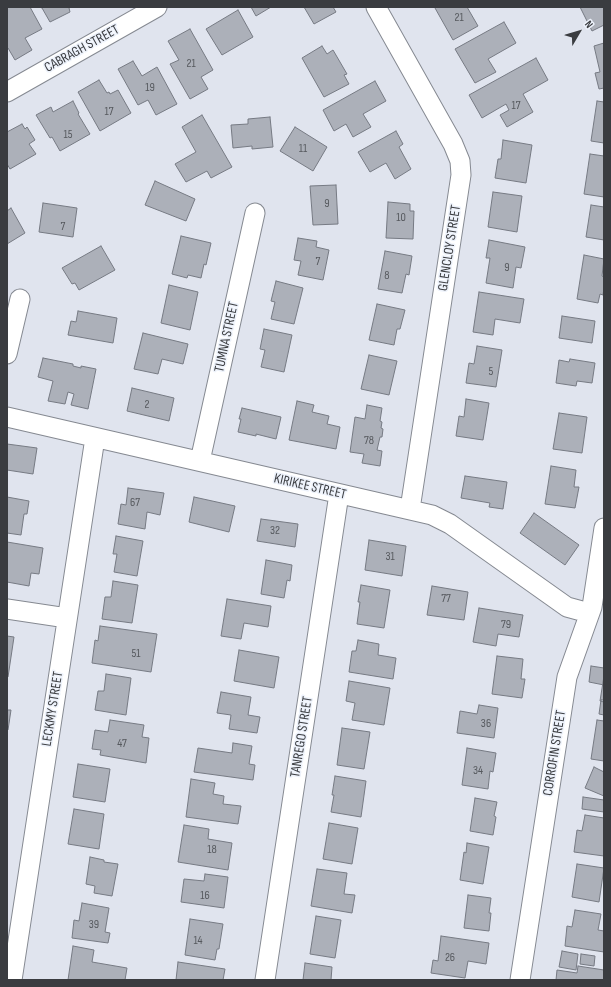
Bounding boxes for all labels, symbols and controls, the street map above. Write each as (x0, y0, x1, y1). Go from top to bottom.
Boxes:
house number: 21 (454, 11, 464, 25)
north arrow (559, 12, 599, 52)
text: N (582, 18, 596, 31)
street label: CABRAGH STREET (42, 22, 122, 76)
house number: 21 (186, 57, 196, 71)
house number: 19 (145, 81, 155, 95)
house number: 17 (512, 99, 520, 113)
house number: 17 (105, 105, 113, 119)
house number: 15 (63, 128, 73, 142)
house number: 11 (299, 142, 307, 156)
house number: 9 (324, 197, 330, 211)
street label: GLENCLOY STREET (435, 204, 465, 292)
house number: 10 (396, 211, 406, 225)
house number: 7 (61, 220, 65, 234)
house number: 7 (316, 255, 320, 269)
house number: 9 (504, 261, 510, 275)
house number: 8 (384, 269, 390, 283)
street label: TUMNA STREET (211, 300, 243, 374)
house number: 5 (489, 365, 493, 379)
house number: 2 (145, 398, 149, 412)
house number: 78 (364, 434, 374, 448)
street label: KIRIKEE STREET (272, 471, 348, 503)
house number: 67 (130, 496, 140, 510)
house number: 32 (270, 524, 280, 538)
house number: 31 (385, 550, 395, 564)
house number: 77 (441, 592, 451, 606)
house number: 79 (501, 618, 511, 632)
house number: 51 (131, 647, 141, 661)
street label: LECKMY STREET (39, 670, 67, 748)
street label: TANREGO STREET (287, 695, 317, 779)
street label: CORROFIN STREET (540, 709, 570, 797)
house number: 36 (481, 717, 491, 731)
house number: 47 (117, 737, 127, 751)
house number: 34 (473, 764, 483, 778)
house number: 18 (207, 843, 217, 857)
house number: 16 (200, 889, 210, 903)
house number: 39 (89, 918, 99, 932)
house number: 14 (193, 934, 203, 948)
house number: 26 (445, 951, 455, 965)

